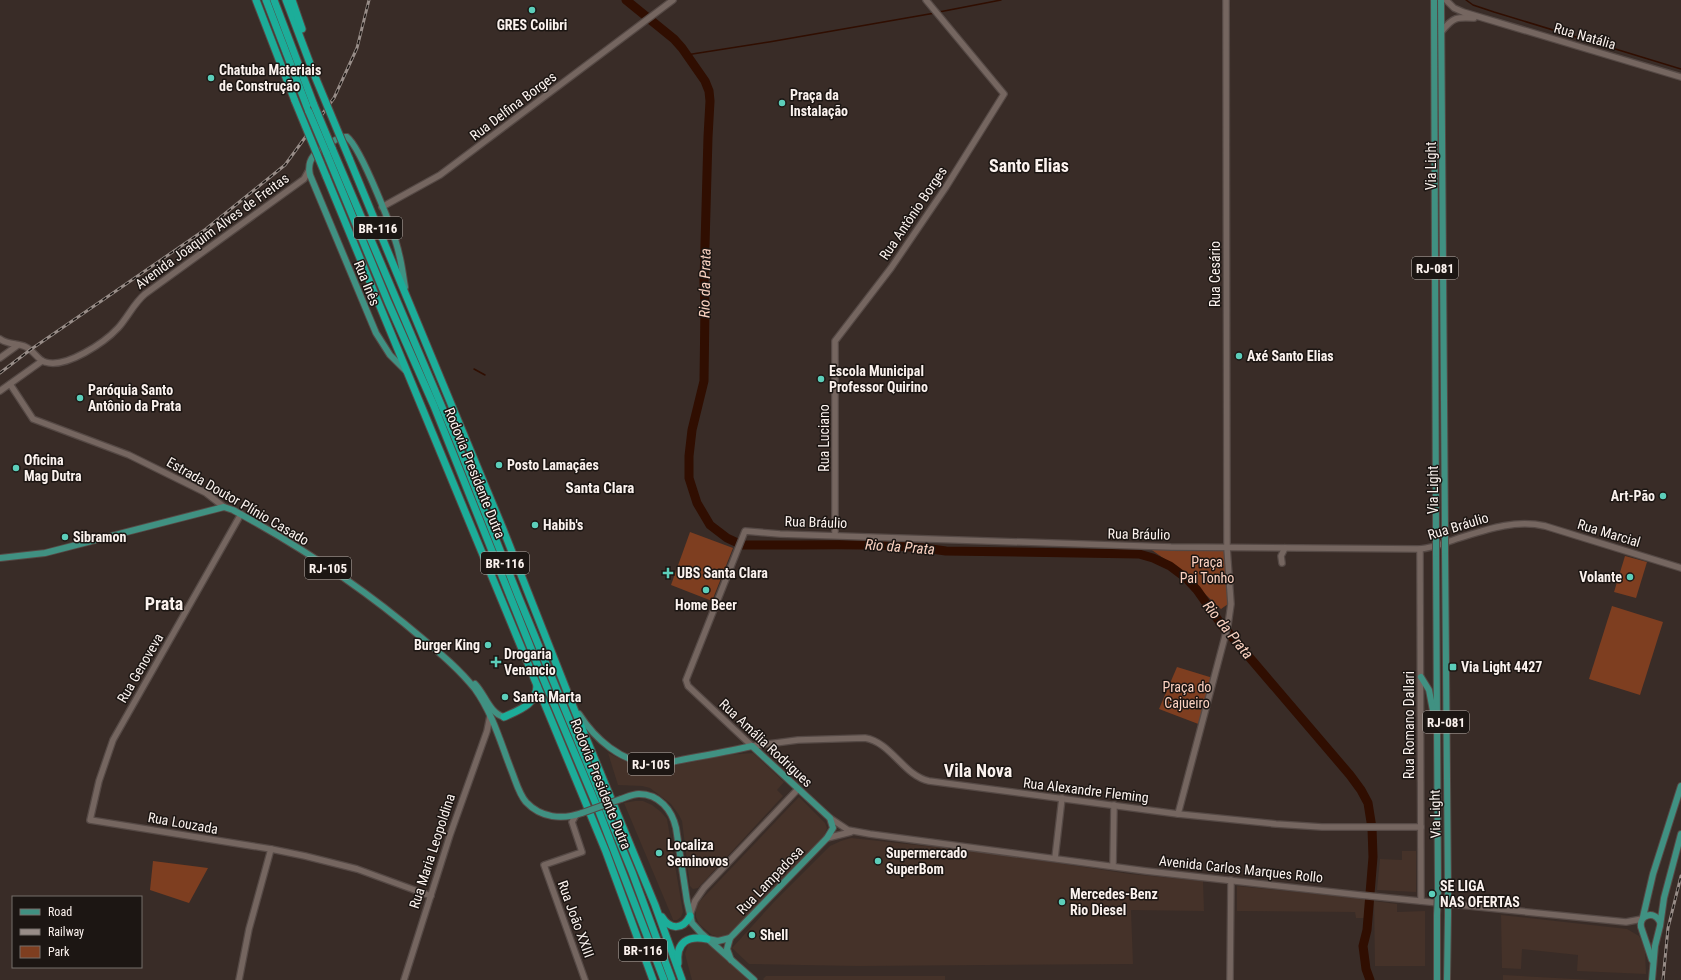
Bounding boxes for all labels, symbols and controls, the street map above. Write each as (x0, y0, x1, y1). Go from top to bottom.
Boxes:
marker: GRES Colibri (527, 5, 537, 15)
place label: GRES Colibri (497, 17, 567, 33)
street label: Rua Natália (1552, 20, 1618, 52)
place label: Chatuba Materiais de Construção (219, 62, 321, 94)
street label: Rua Delfina Borges (467, 68, 559, 144)
marker: Chatuba Materiais de Construção (206, 73, 216, 83)
place label: Praça da Instalação (790, 87, 848, 119)
marker: Praça da Instalação (777, 98, 787, 108)
street label: Via Light (1423, 142, 1439, 190)
district label: Santo Elias (989, 155, 1069, 176)
street label: Rua Antônio Borges (876, 163, 950, 263)
street label: Avenida Joaquim Alves de Freitas (132, 170, 292, 292)
road number: BR-116 (354, 217, 402, 239)
street label: Rua Cesário (1207, 241, 1223, 307)
water label: Rio da Prata (695, 248, 715, 318)
road number: RJ-081 (1412, 257, 1458, 279)
street label: Rua Inês (351, 258, 383, 308)
place label: Axé Santo Elias (1247, 348, 1334, 364)
marker: Axé Santo Elias (1234, 351, 1244, 361)
place label: Escola Municipal Professor Quirino (829, 363, 928, 395)
marker: Escola Municipal Professor Quirino (816, 374, 826, 384)
place label: Paróquia Santo Antônio da Prata (88, 382, 182, 414)
marker: Paróquia Santo Antônio da Prata (75, 393, 85, 403)
street label: Rua Luciano (816, 404, 832, 472)
street label: Rodovia Presidente Dutra (441, 405, 509, 541)
place label: Oficina Mag Dutra (24, 452, 82, 484)
street label: Estrada Doutor Plínio Casado (164, 454, 312, 548)
place label: Posto Lamaçães (507, 457, 599, 473)
marker: Posto Lamaçães (494, 460, 504, 470)
marker: Oficina Mag Dutra (11, 463, 21, 473)
street label: Via Light (1425, 466, 1441, 514)
district label: Santa Clara (566, 479, 634, 497)
place label: Art-Pão (1611, 488, 1655, 504)
marker: Art-Pão (1658, 491, 1668, 501)
street label: Rua Bráulio (1426, 509, 1490, 543)
street label: Rua Bráulio (784, 513, 848, 531)
street label: Rua Marcial (1576, 516, 1642, 550)
place label: Habib's (543, 517, 583, 533)
marker: Habib's (530, 520, 540, 530)
street label: Rua Bráulio (1108, 525, 1170, 543)
place label: Sibramon (73, 529, 126, 545)
marker: Sibramon (60, 532, 70, 542)
water label: Rio da Prata (865, 536, 935, 558)
road number: BR-116 (481, 552, 529, 574)
park label: Praça Pai Tonho (1180, 554, 1234, 586)
road number: RJ-105 (305, 557, 351, 579)
place label: UBS Santa Clara (677, 565, 768, 581)
marker: UBS Santa Clara (662, 567, 674, 579)
place label: Volante (1579, 569, 1622, 585)
marker: Volante (1625, 572, 1635, 582)
marker: Home Beer (701, 585, 711, 595)
district label: Prata (145, 593, 183, 614)
place label: Home Beer (675, 597, 737, 613)
water label: Rio da Prata (1199, 597, 1257, 663)
street label: Rua Genoveva (114, 630, 166, 706)
place label: Burger King (414, 637, 480, 653)
marker: Burger King (483, 640, 493, 650)
place label: Drogaria Venancio (504, 646, 556, 678)
marker: Drogaria Venancio (491, 657, 501, 667)
place label: Via Light 4427 (1461, 659, 1542, 675)
marker: Via Light 4427 (1448, 662, 1458, 672)
street label: Rua Romano Dallari (1401, 671, 1417, 779)
park label: Praça do Cajueiro (1163, 679, 1211, 711)
place label: Santa Marta (513, 689, 582, 705)
marker: Santa Marta (500, 692, 510, 702)
street label: Rua Amália Rodrigues (716, 696, 816, 790)
road number: RJ-081 (1423, 711, 1469, 733)
street label: Rodovia Presidente Dutra (567, 716, 635, 852)
road number: RJ-105 (628, 753, 674, 775)
district label: Vila Nova (944, 760, 1012, 781)
street label: Rua Alexandre Fleming (1022, 774, 1150, 806)
street label: Via Light (1427, 790, 1443, 838)
street label: Rua Maria Leopoldina (406, 792, 458, 910)
street label: Rua Louzada (147, 809, 219, 837)
place label: Localiza Seminovos (667, 837, 728, 869)
street label: Rua Lampadosa (733, 843, 807, 917)
place label: Supermercado SuperBom (886, 845, 967, 877)
marker: Localiza Seminovos (654, 848, 664, 858)
street label: Avenida Carlos Marques Rollo (1158, 852, 1324, 886)
marker: Supermercado SuperBom (873, 856, 883, 866)
street label: Rua João XXIII (555, 878, 597, 960)
place label: SE LIGA NAS OFERTAS (1440, 878, 1520, 910)
place label: Mercedes-Benz Rio Diesel (1070, 886, 1158, 918)
marker: SE LIGA NAS OFERTAS (1427, 889, 1437, 899)
legend (12, 896, 142, 968)
marker: Mercedes-Benz Rio Diesel (1057, 897, 1067, 907)
text: Road (48, 905, 72, 919)
text: Railway (48, 925, 84, 939)
place label: Shell (760, 927, 788, 943)
marker: Shell (747, 930, 757, 940)
road number: BR-116 (619, 939, 667, 961)
text: Park (48, 945, 70, 959)

